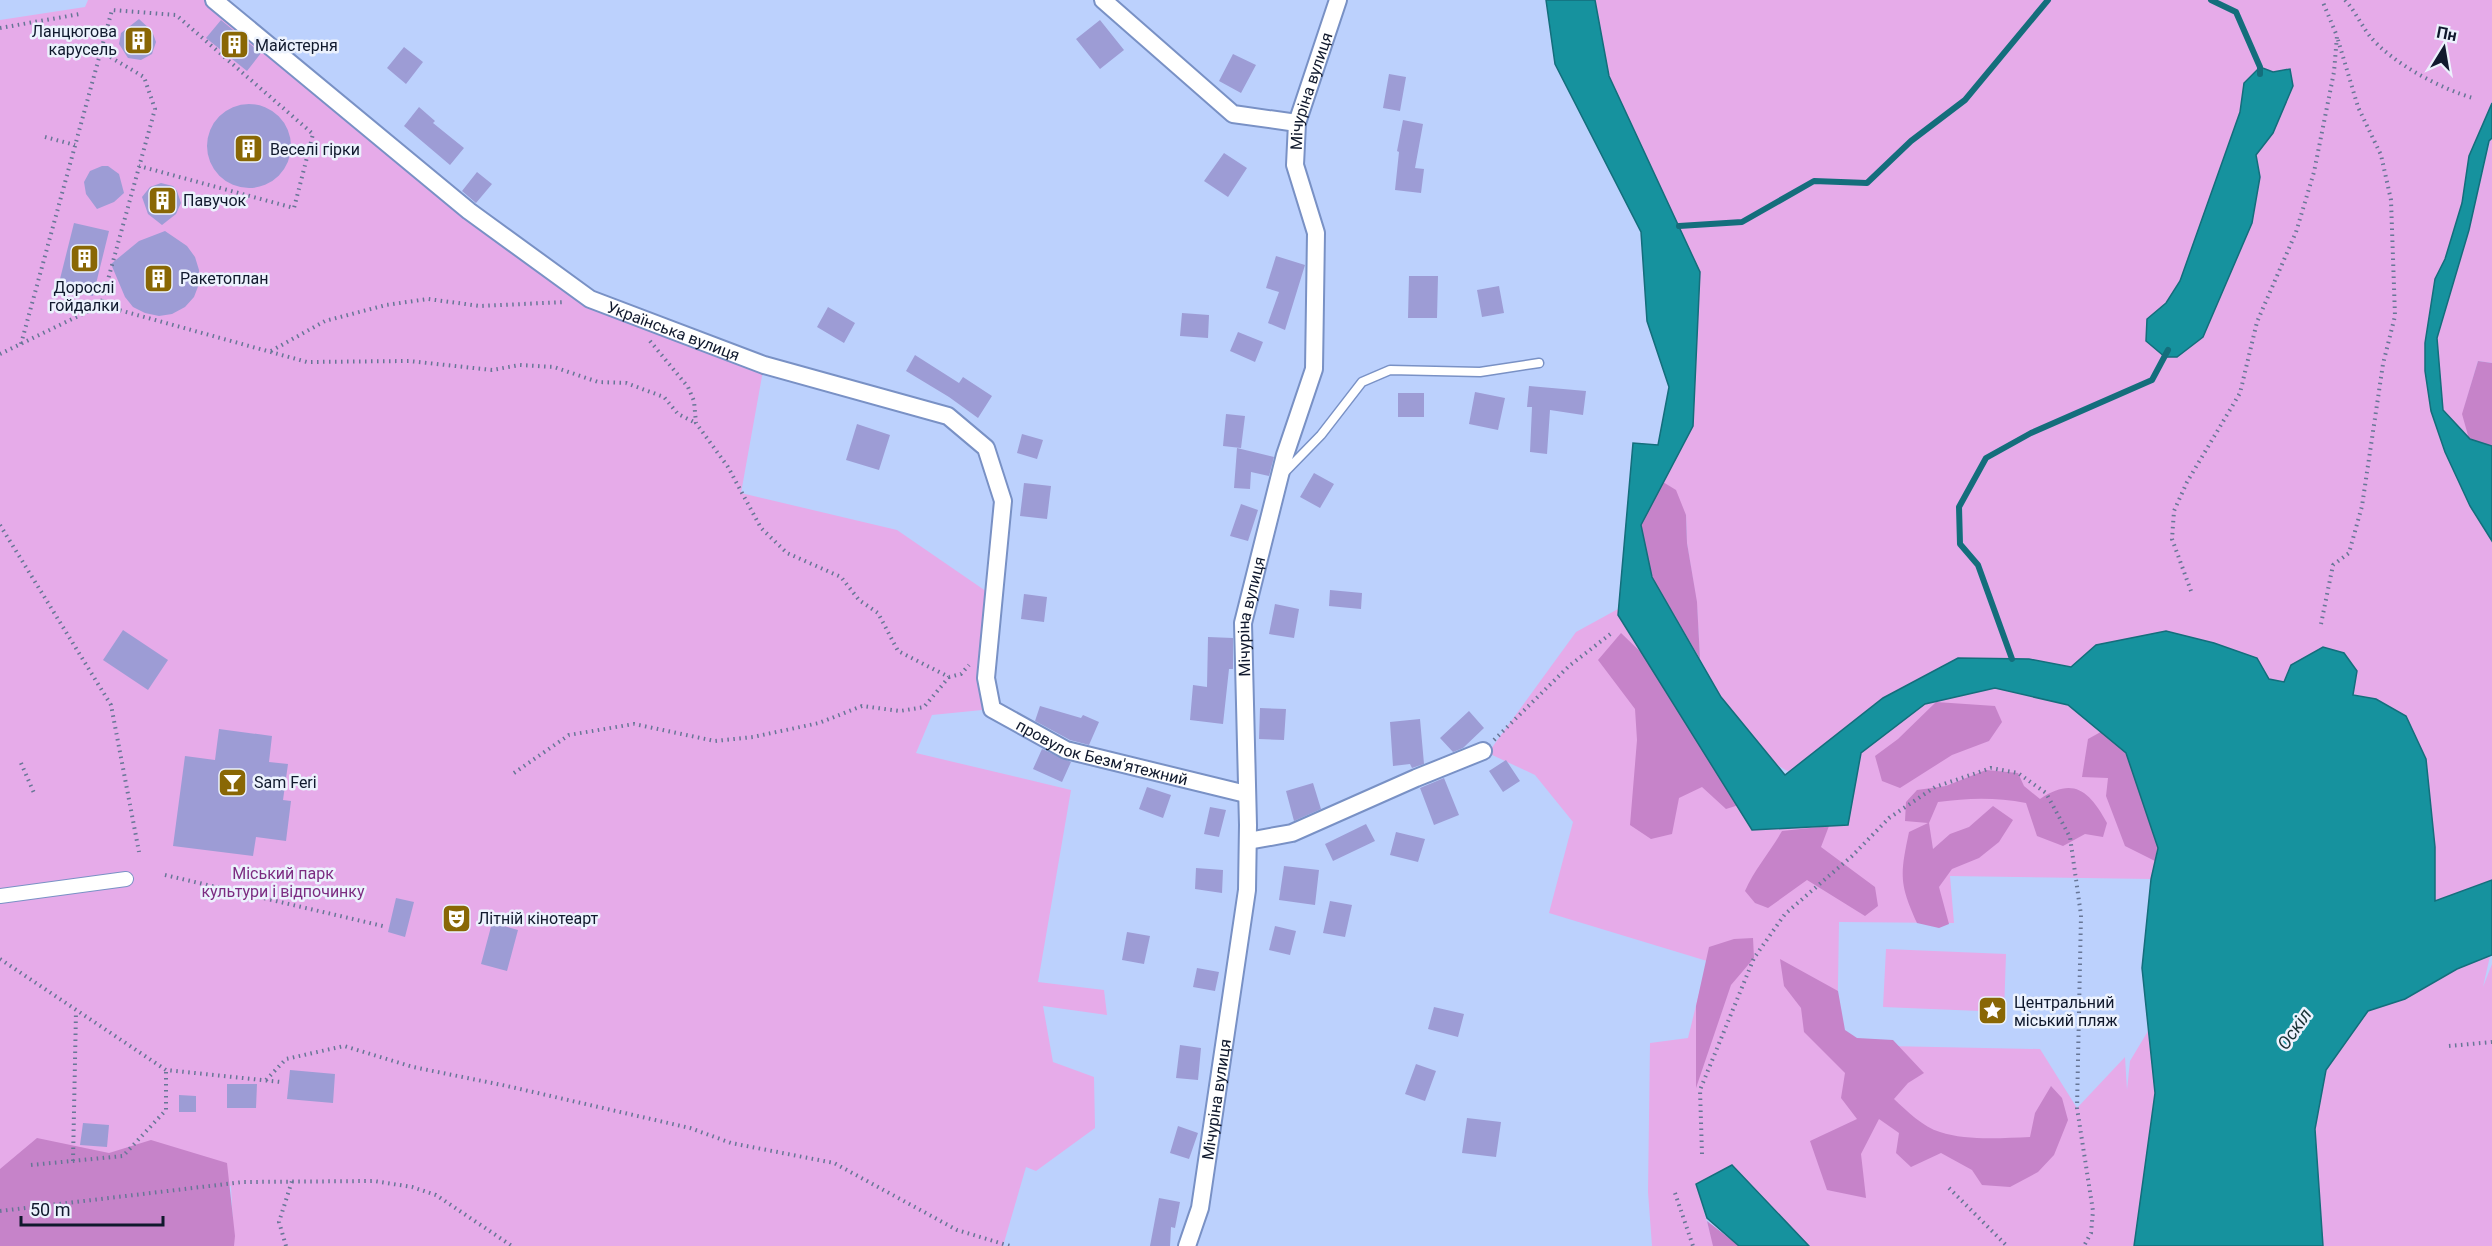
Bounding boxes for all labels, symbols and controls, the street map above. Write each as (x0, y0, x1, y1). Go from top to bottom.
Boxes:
north arrow (2414, 18, 2474, 78)
place label: Ланцюгова карусель (32, 22, 117, 59)
text: Пн (2435, 22, 2459, 45)
building icon: Ланцюгова карусель (122, 24, 154, 56)
building icon: Майстерня (218, 29, 250, 61)
street label: Мічуріна вулиця (1286, 30, 1336, 150)
place label: Майстерня (255, 36, 338, 55)
building icon: Веселі гірки (233, 133, 265, 165)
place label: Веселі гірки (270, 140, 360, 159)
building icon: Павучок (146, 184, 178, 216)
place label: Павучок (183, 191, 247, 210)
building icon: Дорослі гойдалки (68, 243, 100, 275)
building icon: Ракетоплан (143, 262, 175, 294)
place label: Ракетоплан (180, 269, 269, 288)
place label: Дорослі гойдалки (49, 278, 119, 315)
street label: Українська вулиця (605, 297, 743, 364)
street label: Мічуріна вулиця (1233, 554, 1269, 677)
street label: провулок Безм'ятежний (1013, 715, 1190, 789)
bar icon: Sam Feri (217, 766, 249, 798)
place label: Sam Feri (254, 773, 317, 792)
park label: Міський парк культури і відпочинку (201, 864, 365, 901)
theatre icon: Літній кінотеарт (441, 902, 473, 934)
place label: Літній кінотеарт (478, 909, 599, 928)
place label: Центральний міський пляж (2014, 993, 2118, 1030)
place icon: Центральний міський пляж (1977, 995, 2009, 1027)
water label: Оскіл (2273, 1005, 2315, 1053)
street label: Мічуріна вулиця (1198, 1038, 1234, 1161)
scale bar (21, 1189, 164, 1227)
text: 50 m (30, 1199, 70, 1220)

